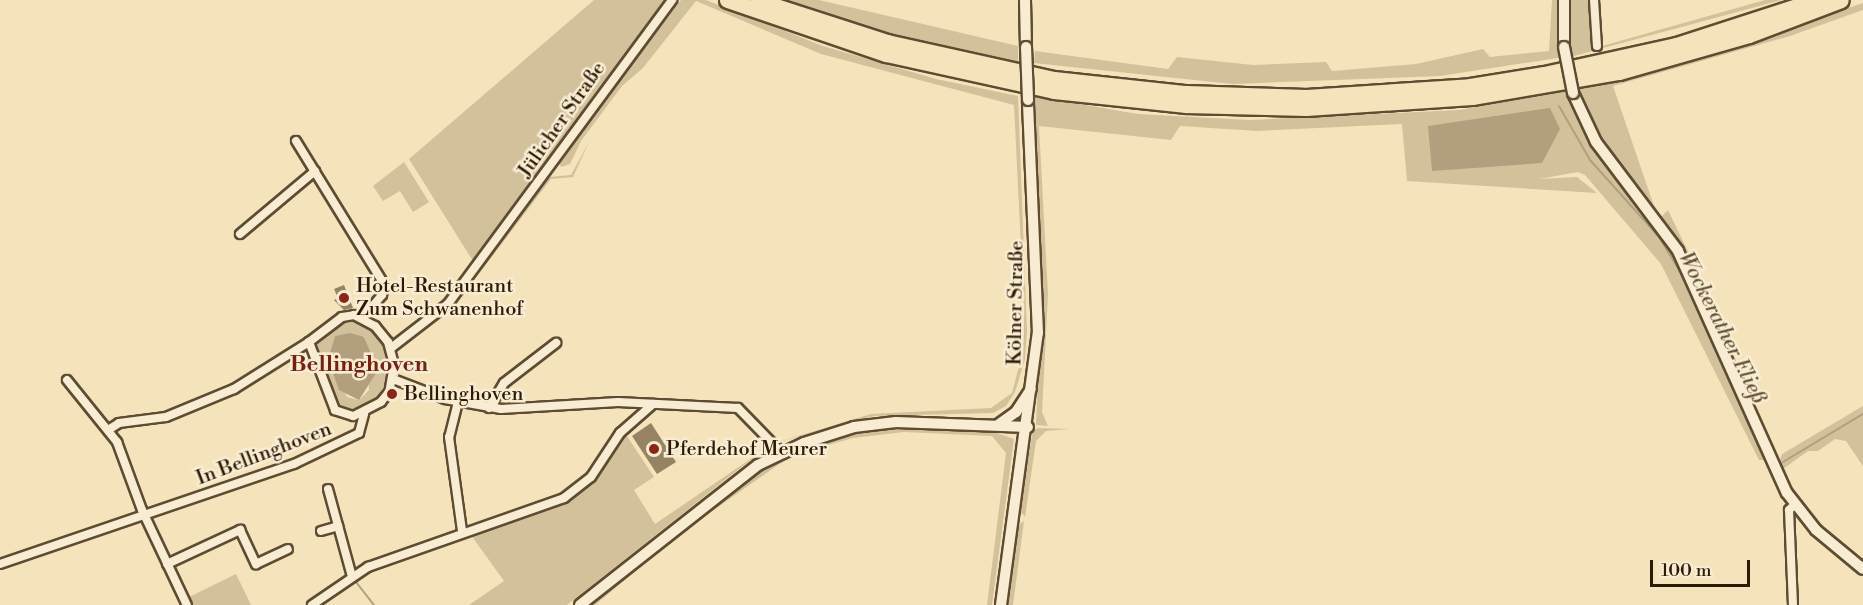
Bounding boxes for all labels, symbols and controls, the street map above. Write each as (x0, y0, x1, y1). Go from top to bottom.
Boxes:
street label: Jülicher Straße (513, 58, 611, 182)
street label: Kölner Straße (1003, 240, 1029, 366)
water label: Wockerather Fließ (1673, 248, 1771, 408)
place label: Hotel-Restaurant Zum Schwanenhof (356, 274, 523, 321)
marker: Hotel-Restaurant Zum Schwanenhof (337, 291, 351, 305)
district label: Bellinghoven (290, 352, 428, 378)
place label: Bellinghoven (404, 382, 523, 406)
marker: Bellinghoven (385, 387, 399, 401)
street label: In Bellinghoven (193, 417, 335, 491)
place label: Pferdehof Meurer (666, 437, 827, 461)
marker: Pferdehof Meurer (647, 442, 661, 456)
scale bar (1653, 548, 1754, 586)
text: 100 m (1661, 559, 1712, 582)

